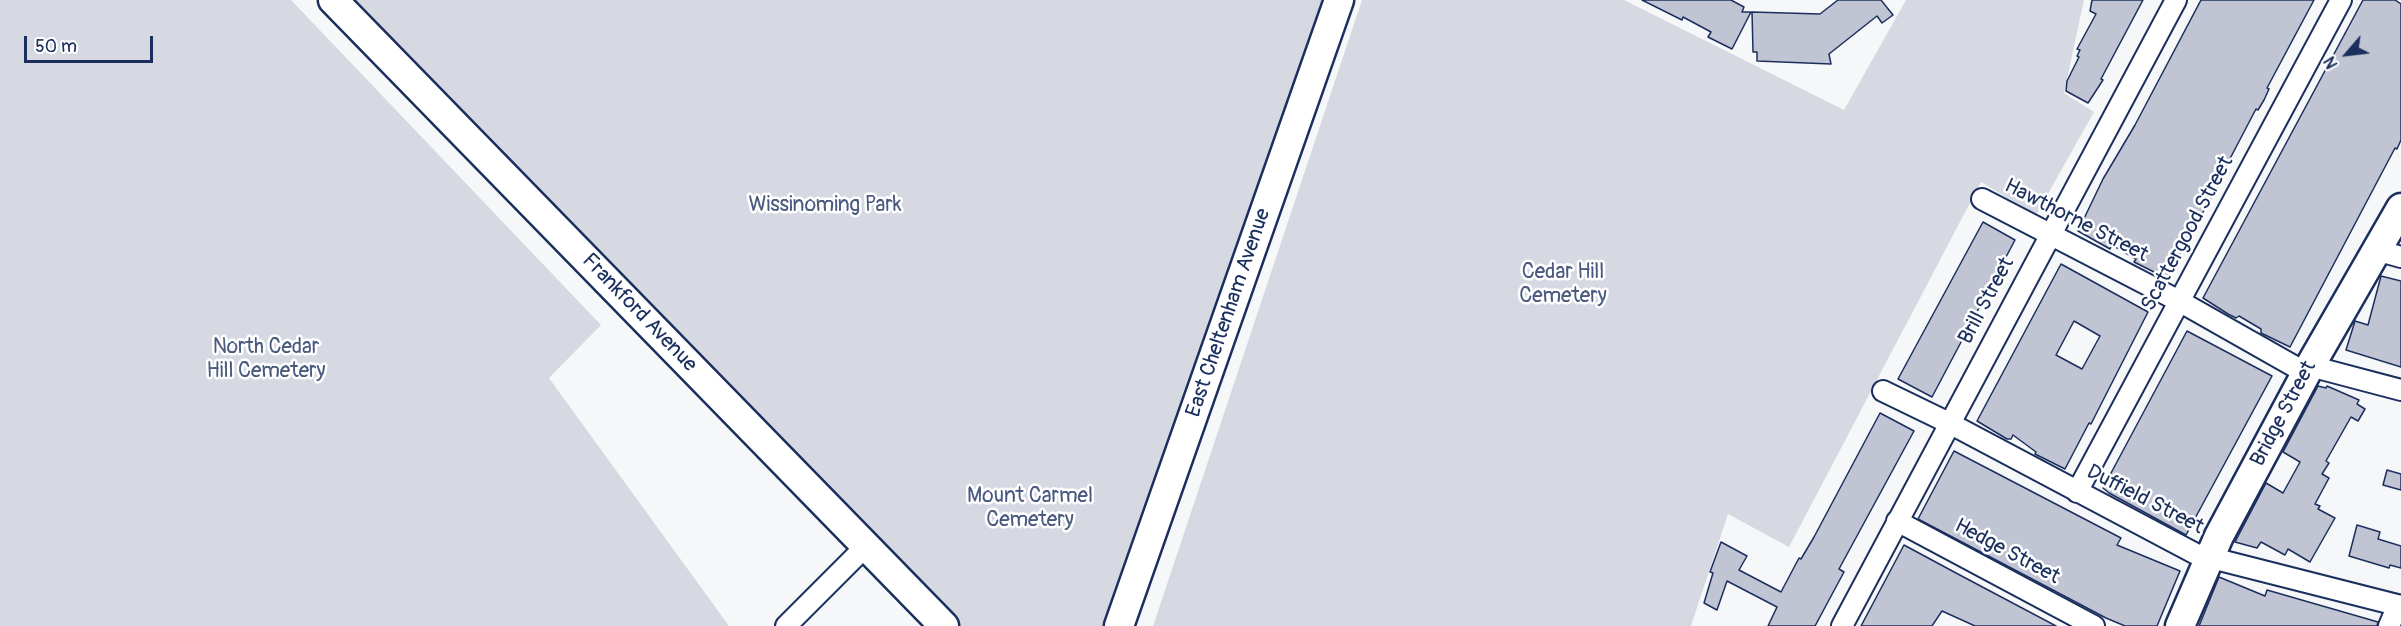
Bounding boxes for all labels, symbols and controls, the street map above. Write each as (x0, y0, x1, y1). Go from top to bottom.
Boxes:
scale bar (27, 24, 156, 62)
north arrow (2317, 24, 2377, 84)
text: 50 m (35, 35, 77, 58)
text: N (2320, 53, 2342, 72)
street label: Scattergood Street (2137, 152, 2239, 316)
street label: Hawthorne Street (2000, 174, 2152, 268)
park label: Wissinoming Park (749, 193, 901, 219)
street label: East Cheltenham Avenue (1181, 205, 1277, 421)
street label: Frankford Avenue (576, 249, 702, 377)
street label: Brill Street (1954, 253, 2020, 349)
park label: Cedar Hill Cemetery (1519, 260, 1607, 310)
park label: North Cedar Hill Cemetery (207, 335, 325, 385)
street label: Bridge Street (2246, 357, 2322, 471)
street label: Duffield Street (2082, 460, 2208, 540)
park label: Mount Carmel Cemetery (967, 484, 1093, 534)
street label: Hedge Street (1950, 514, 2064, 590)

